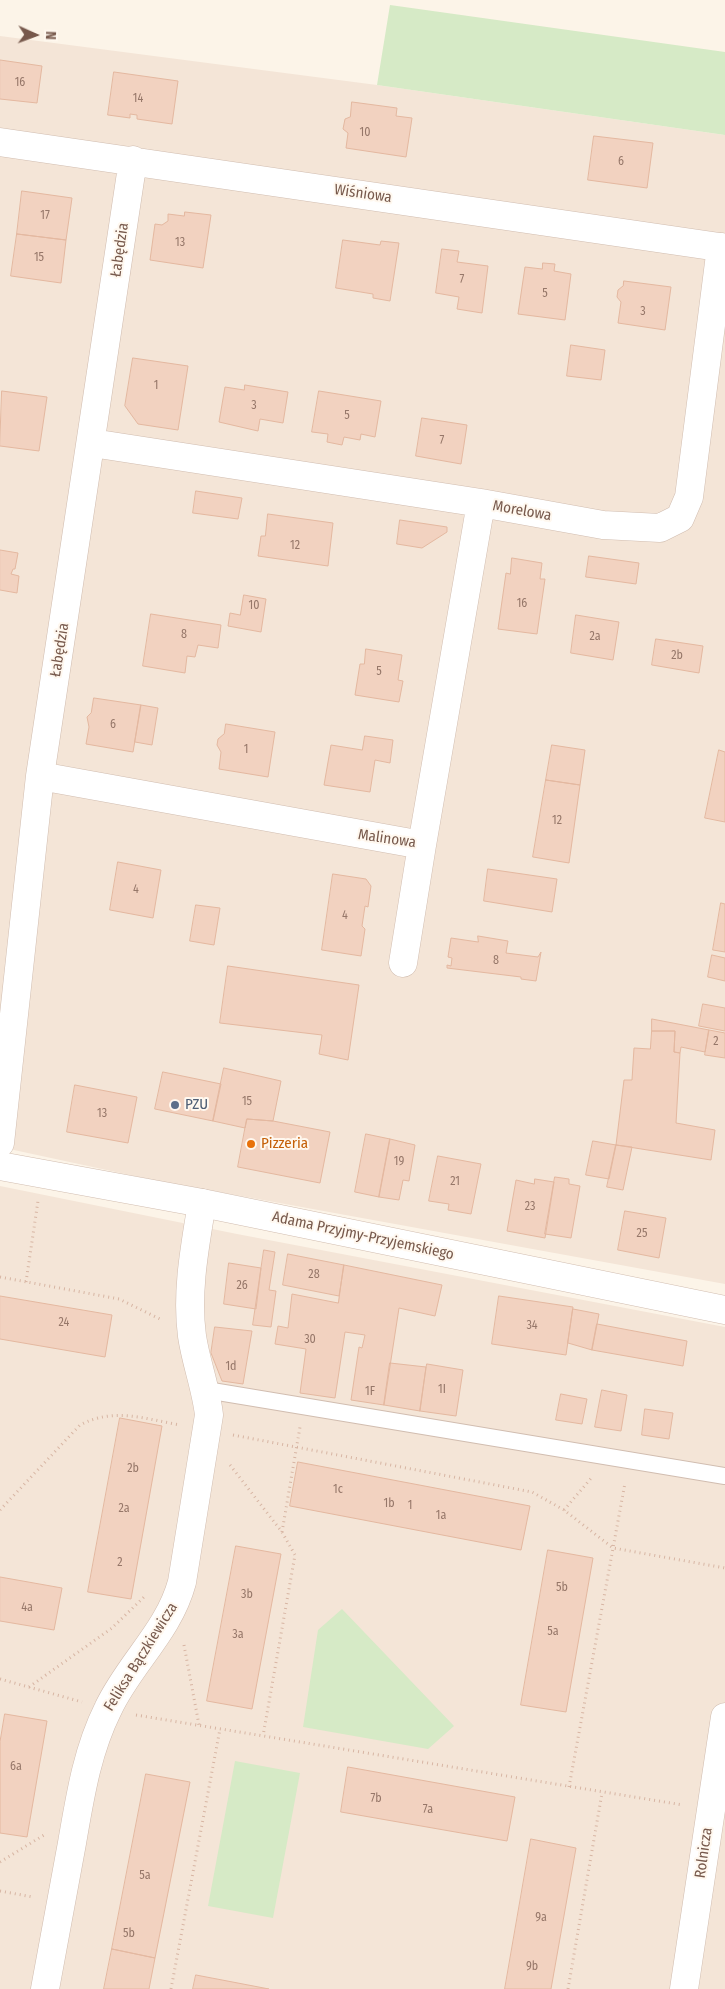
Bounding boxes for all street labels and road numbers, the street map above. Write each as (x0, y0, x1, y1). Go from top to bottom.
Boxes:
street label: Wiśniowa (333, 181, 393, 207)
street label: Łabędzia (107, 222, 133, 278)
street label: Morelowa (491, 497, 553, 525)
street label: Łabędzia (47, 622, 73, 678)
street label: Malinowa (357, 826, 417, 852)
street label: Adama Przyjmy-Przyjemskiego (270, 1208, 456, 1264)
street label: Feliksa Bączkiewicza (100, 1599, 182, 1715)
street label: Rolnicza (692, 1826, 716, 1880)

